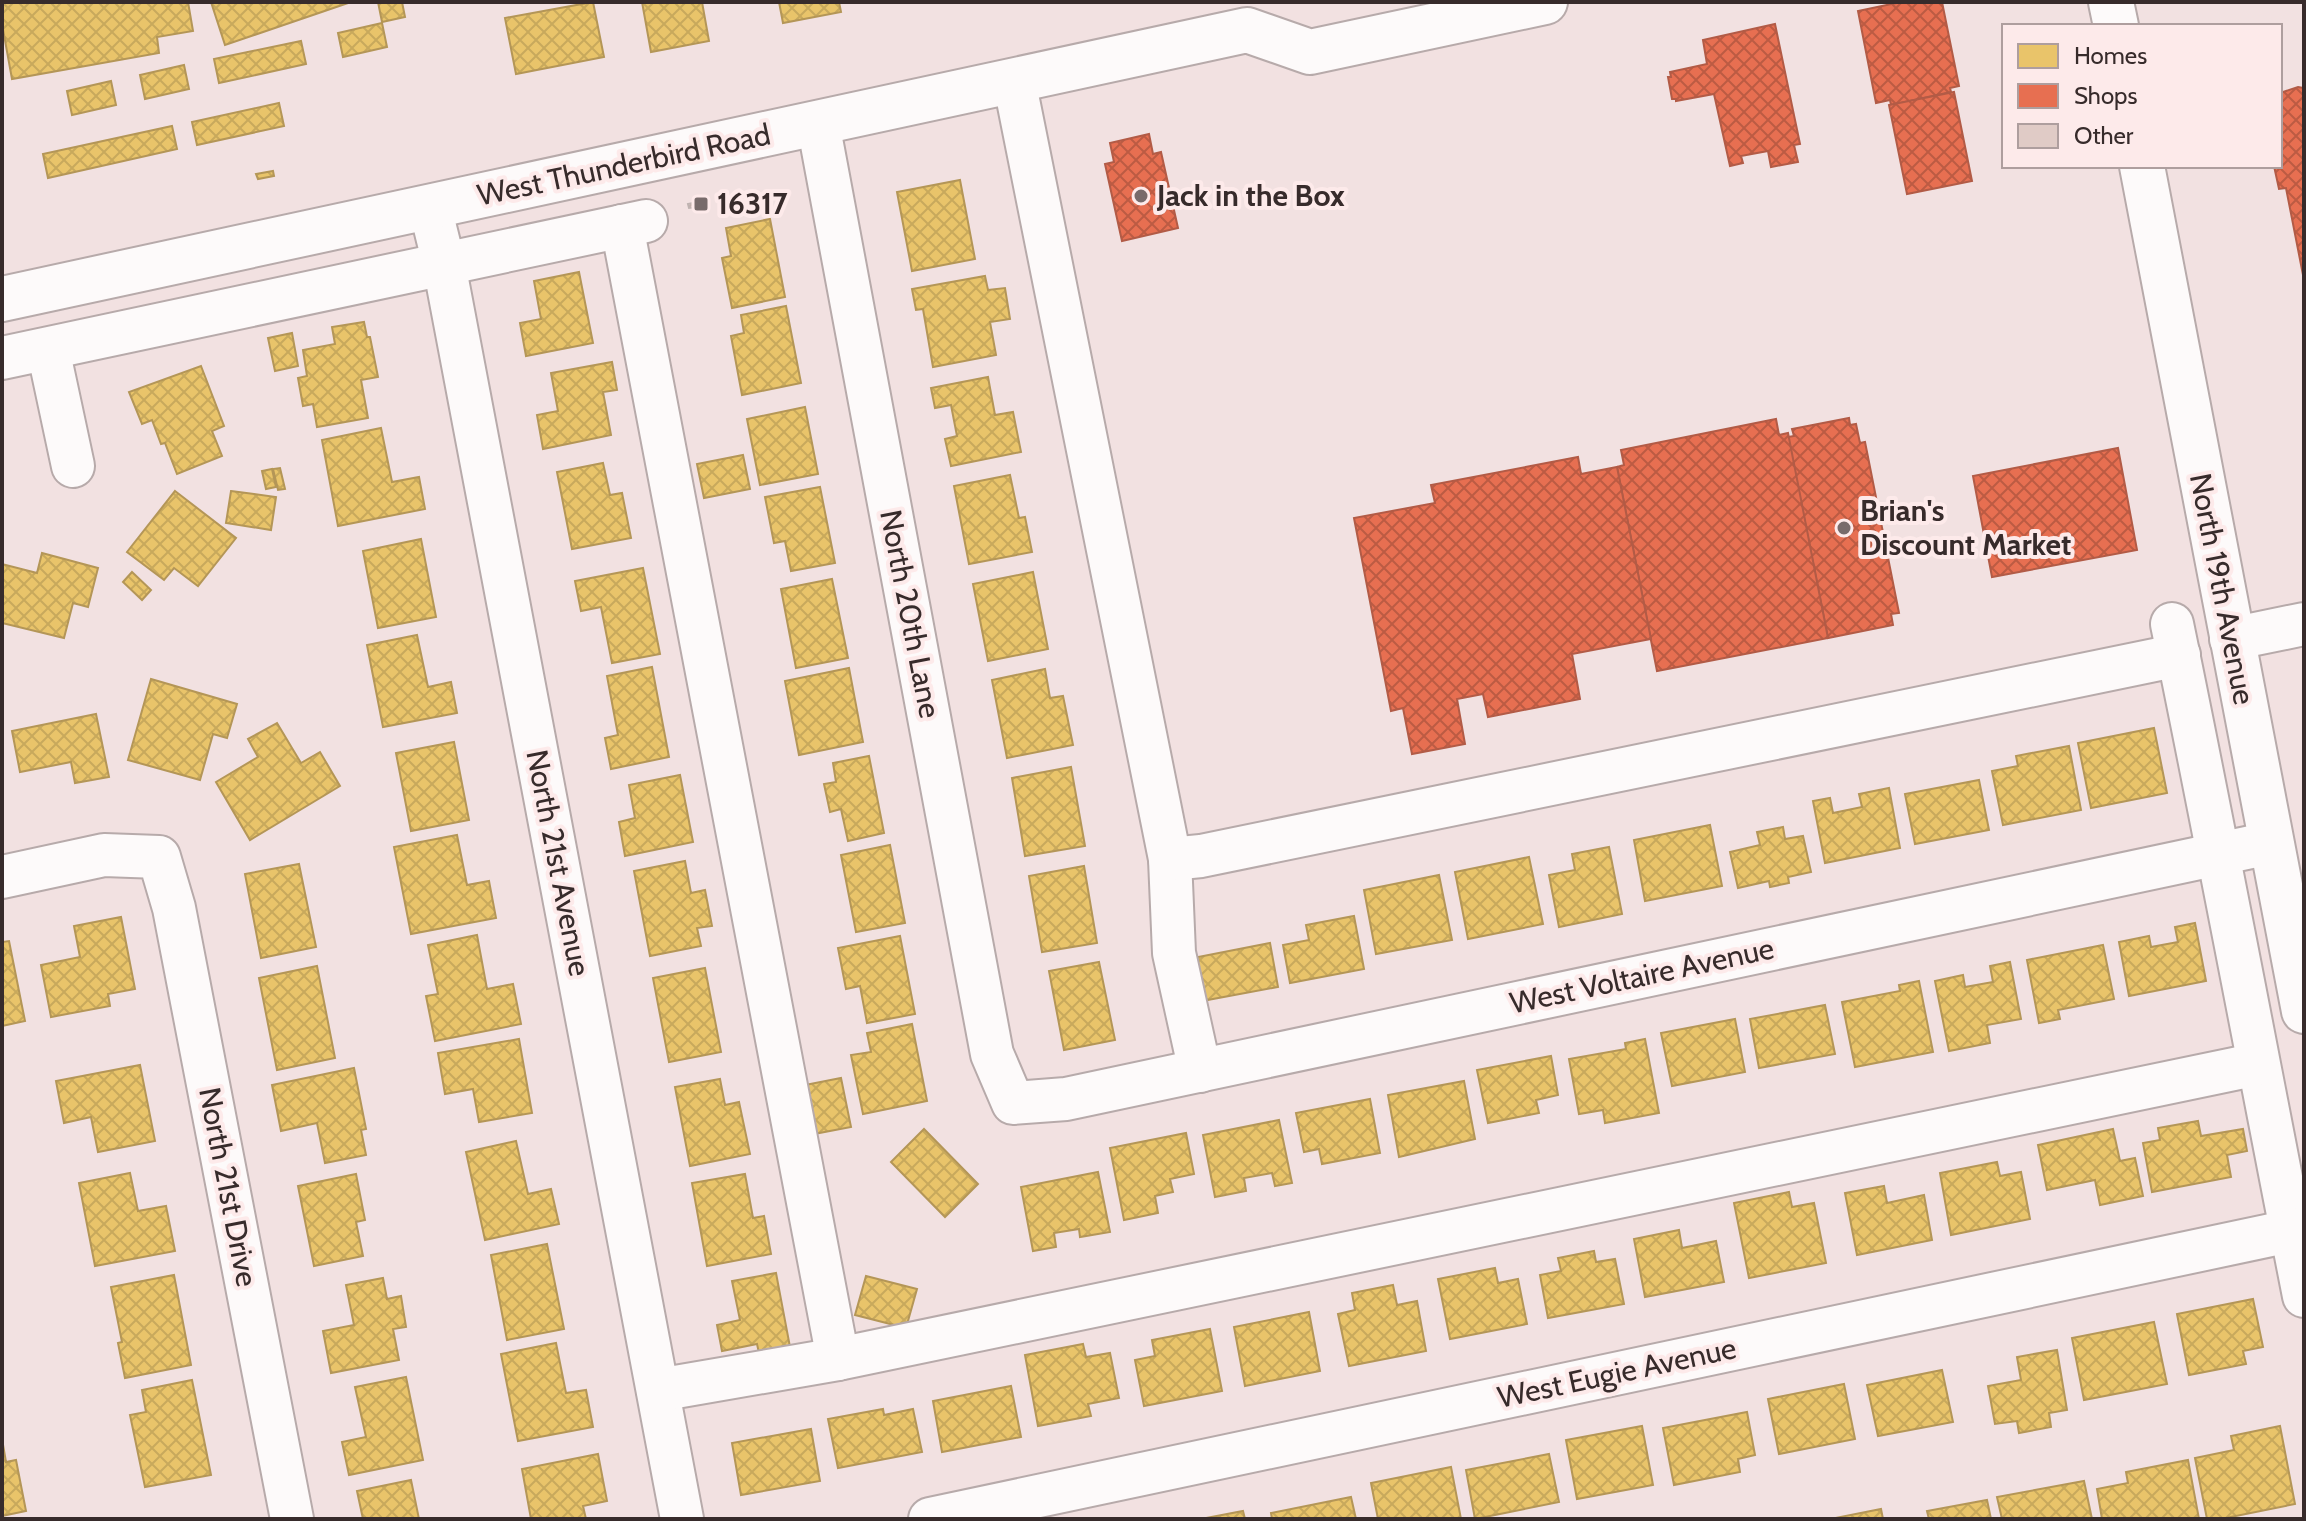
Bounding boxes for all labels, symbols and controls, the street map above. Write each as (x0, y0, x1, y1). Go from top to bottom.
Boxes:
legend (2002, 24, 2282, 168)
text: Homes (2074, 41, 2147, 70)
text: Shops (2074, 81, 2137, 110)
street label: West Thunderbird Road (474, 115, 774, 214)
text: Other (2074, 121, 2134, 150)
place label: Jack in the Box (1156, 177, 1345, 214)
place label: 16317 (717, 185, 788, 222)
marker: Jack in the Box (1132, 187, 1150, 205)
marker: 16317 (692, 195, 710, 213)
street label: North 19th Avenue (2182, 470, 2263, 708)
place label: Brian's Discount Market (1860, 492, 2071, 563)
street label: North 20th Lane (872, 507, 949, 721)
marker: Brian's Discount Market (1835, 519, 1853, 537)
street label: North 21st Avenue (518, 747, 599, 979)
street label: West Voltaire Avenue (1506, 929, 1777, 1022)
street label: North 21st Drive (191, 1084, 266, 1290)
street label: West Eugie Avenue (1494, 1329, 1739, 1416)

